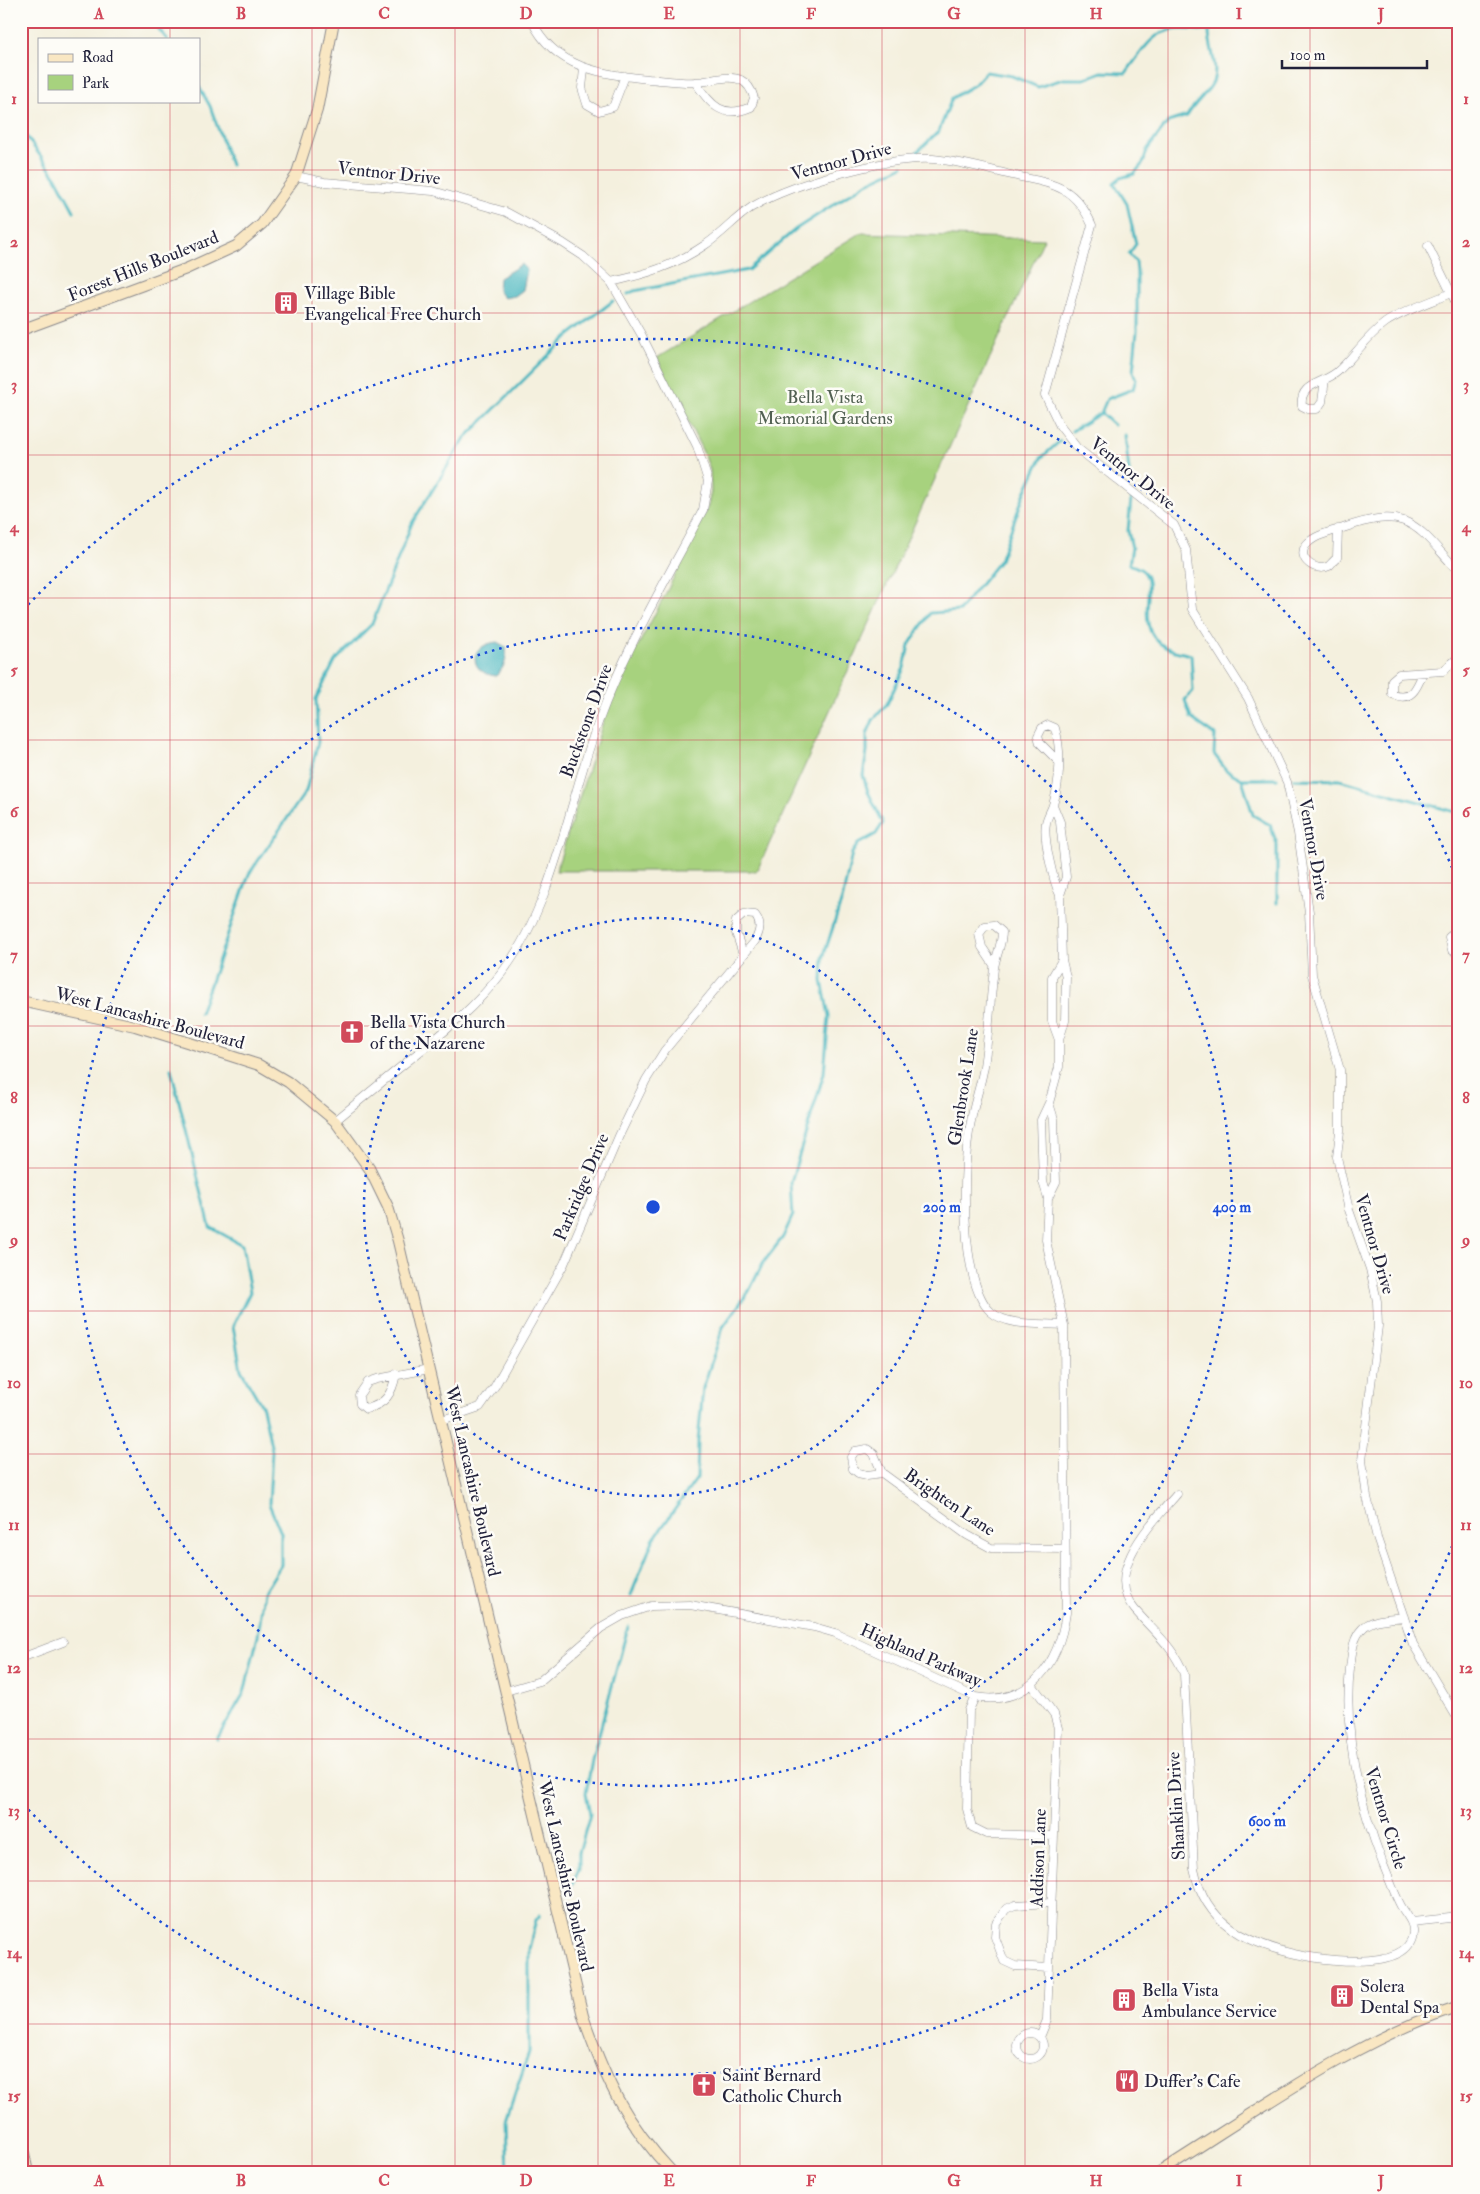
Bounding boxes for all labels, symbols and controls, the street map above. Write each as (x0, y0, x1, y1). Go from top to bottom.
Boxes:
text: A (93, 4, 105, 24)
text: B (236, 4, 246, 24)
text: C (378, 4, 390, 24)
text: D (519, 4, 533, 24)
text: E (663, 4, 675, 24)
text: F (806, 4, 816, 24)
text: G (947, 4, 961, 24)
text: H (1089, 4, 1103, 24)
text: I (1236, 4, 1243, 24)
text: J (1377, 4, 1385, 25)
legend (38, 38, 200, 102)
scale bar (1282, 38, 1428, 70)
text: 100 m (1290, 46, 1326, 65)
text: Road (82, 48, 114, 67)
text: Park (82, 74, 109, 93)
text: 1 (11, 89, 17, 109)
text: 1 (1463, 89, 1469, 109)
street label: Ventnor Drive (788, 137, 894, 186)
street label: Ventnor Drive (336, 157, 442, 190)
street label: Forest Hills Boulevard (64, 226, 222, 307)
text: 2 (10, 232, 18, 252)
text: 2 (1462, 232, 1470, 252)
place label: Village Bible Evangelical Free Church (304, 282, 482, 326)
building icon: Village Bible Evangelical Free Church (273, 290, 299, 316)
text: 3 (11, 375, 17, 395)
text: 3 (1463, 375, 1469, 395)
park label: Bella Vista Memorial Gardens (757, 386, 893, 430)
street label: Ventnor Drive (1085, 432, 1180, 515)
text: 4 (9, 517, 20, 537)
text: 4 (1461, 517, 1472, 537)
text: 5 (10, 660, 18, 680)
text: 5 (1462, 660, 1470, 680)
street label: Buckstone Drive (555, 661, 618, 781)
street label: Ventnor Drive (1293, 796, 1334, 902)
text: 6 (10, 802, 20, 822)
text: 6 (1462, 802, 1472, 822)
text: 7 (10, 945, 18, 965)
text: 7 (1462, 945, 1470, 965)
street label: West Lancashire Boulevard (52, 982, 247, 1055)
place label: Bella Vista Church of the Nazarene (370, 1011, 506, 1055)
church icon: Bella Vista Church of the Nazarene (339, 1019, 365, 1045)
street label: Glenbrook Lane (943, 1026, 984, 1148)
text: 8 (10, 1088, 18, 1108)
text: 8 (1462, 1088, 1470, 1108)
street label: Parkridge Drive (549, 1130, 615, 1244)
street label: Ventnor Drive (1349, 1191, 1400, 1297)
centre of rings (644, 1198, 662, 1216)
text: 200 m (923, 1198, 961, 1217)
text: 400 m (1212, 1198, 1251, 1217)
text: 9 (8, 1230, 18, 1250)
text: 9 (1460, 1230, 1470, 1250)
text: 10 (7, 1373, 21, 1393)
text: 10 (1459, 1373, 1473, 1393)
street label: West Lancashire Boulevard (439, 1383, 506, 1579)
street label: Brighten Lane (900, 1464, 1000, 1542)
text: 11 (8, 1515, 20, 1535)
text: 11 (1460, 1515, 1472, 1535)
street label: Highland Parkway (856, 1618, 986, 1693)
text: 12 (7, 1658, 21, 1678)
text: 12 (1459, 1658, 1473, 1678)
street label: Shanklin Drive (1162, 1751, 1191, 1861)
street label: Ventnor Circle (1359, 1764, 1412, 1873)
street label: West Lancashire Boulevard (532, 1778, 599, 1974)
text: 13 (8, 1801, 20, 1821)
text: 13 (1460, 1801, 1472, 1821)
street label: Addison Lane (1025, 1808, 1052, 1909)
text: 600 m (1248, 1812, 1286, 1831)
text: 14 (7, 1943, 23, 1963)
text: 14 (1459, 1943, 1475, 1963)
place label: Solera Dental Spa (1360, 1975, 1440, 2019)
place label: Bella Vista Ambulance Service (1141, 1979, 1277, 2023)
building icon: Solera Dental Spa (1329, 1983, 1355, 2009)
building icon: Bella Vista Ambulance Service (1111, 1987, 1137, 2013)
place label: Saint Bernard Catholic Church (722, 2064, 842, 2108)
restaurant icon: Duffer's Cafe (1114, 2068, 1140, 2094)
place label: Duffer's Cafe (1144, 2070, 1241, 2093)
church icon: Saint Bernard Catholic Church (691, 2072, 717, 2098)
text: 15 (8, 2086, 21, 2106)
text: 15 (1460, 2086, 1473, 2106)
text: A (93, 2171, 105, 2191)
text: B (236, 2171, 246, 2191)
text: C (378, 2171, 390, 2191)
text: D (519, 2171, 533, 2191)
text: E (663, 2171, 675, 2191)
text: F (806, 2171, 816, 2191)
text: G (947, 2171, 961, 2191)
text: H (1089, 2171, 1103, 2191)
text: I (1236, 2171, 1243, 2191)
text: J (1377, 2171, 1385, 2192)

